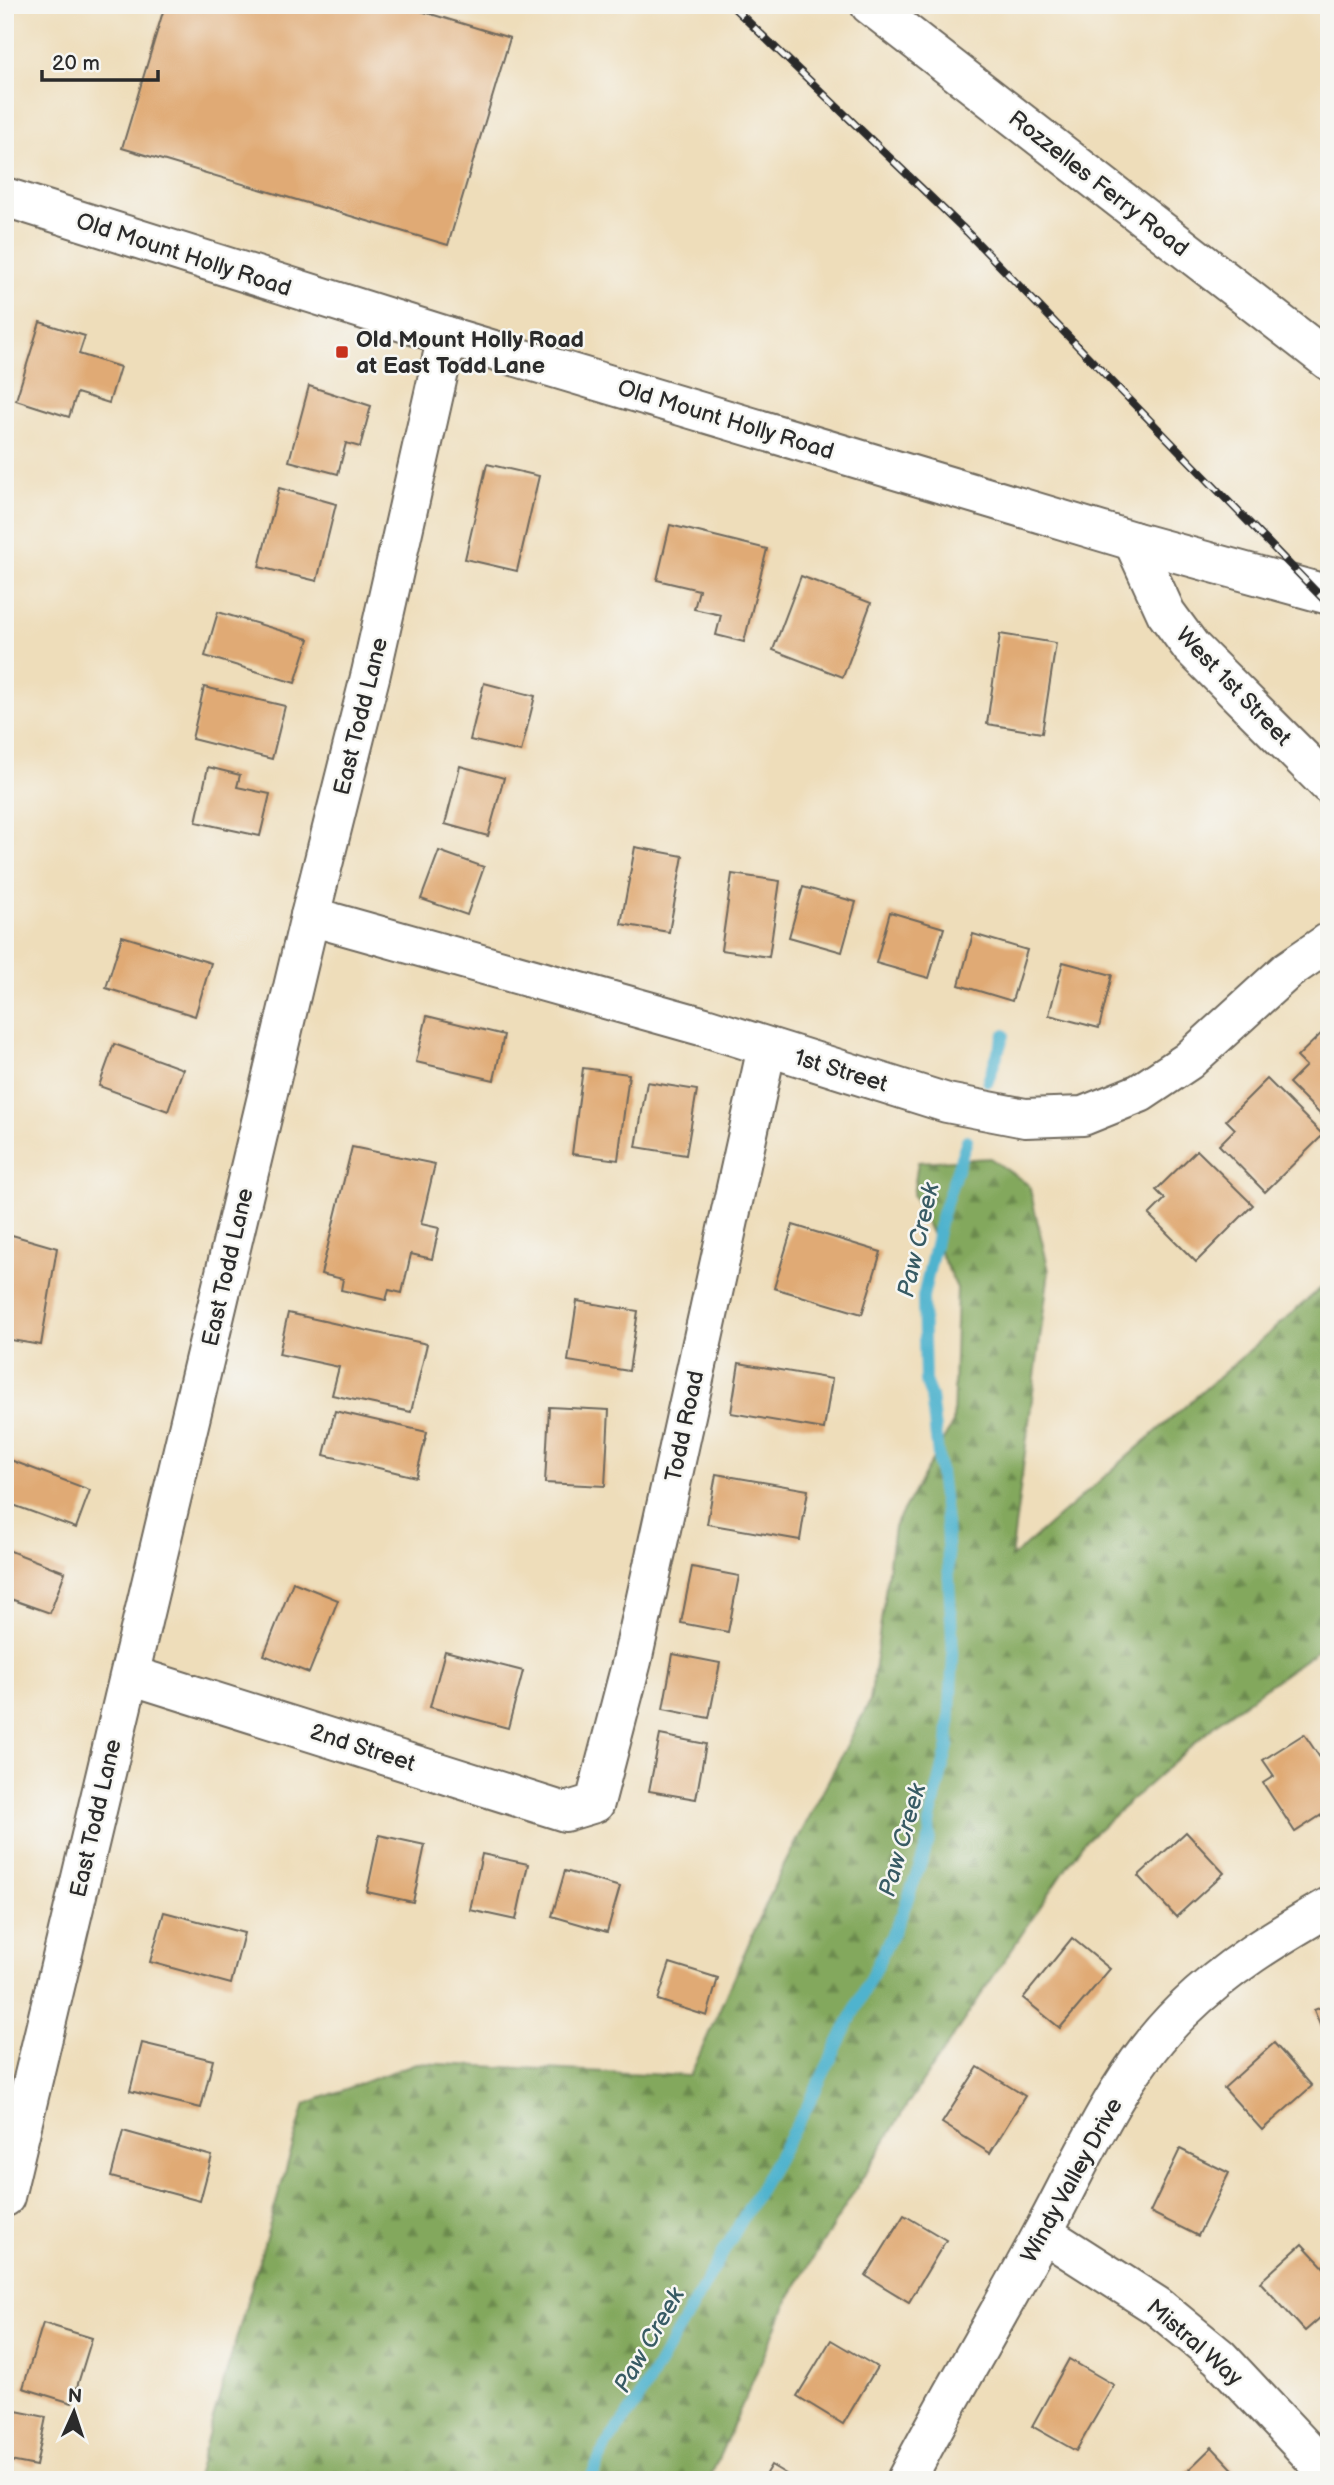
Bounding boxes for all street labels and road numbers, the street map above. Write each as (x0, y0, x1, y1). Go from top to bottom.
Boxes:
street label: Rozzelles Ferry Road (1003, 105, 1194, 263)
street label: Old Mount Holly Road (73, 207, 295, 303)
street label: Old Mount Holly Road (614, 374, 837, 466)
street label: West 1st Street (1170, 622, 1297, 752)
street label: East Todd Lane (328, 635, 394, 798)
street label: 1st Street (791, 1043, 891, 1098)
street label: East Todd Lane (196, 1185, 260, 1349)
street label: Todd Road (660, 1368, 710, 1484)
street label: 2nd Street (307, 1718, 419, 1778)
street label: East Todd Lane (64, 1736, 128, 1900)
street label: Windy Valley Drive (1015, 2093, 1129, 2268)
street label: Mistral Way (1141, 2293, 1249, 2392)

